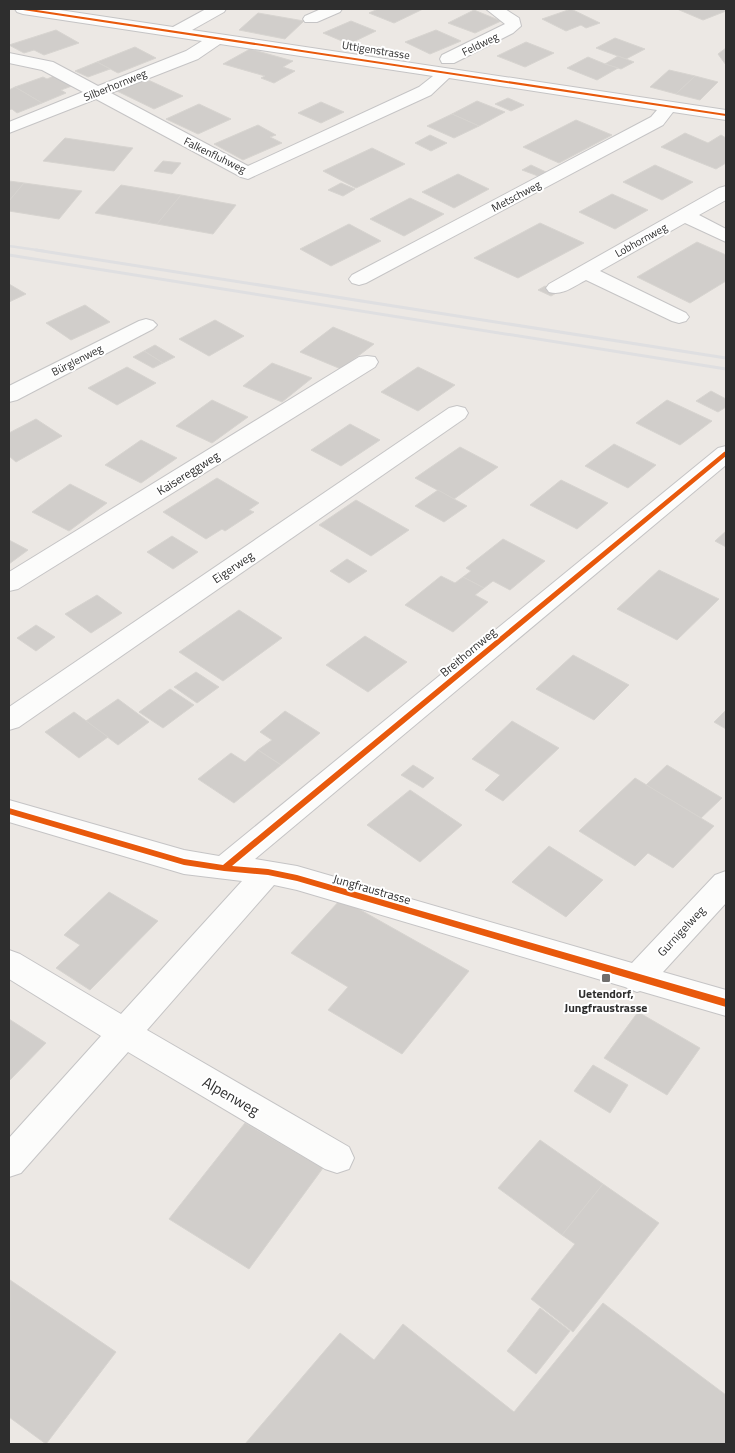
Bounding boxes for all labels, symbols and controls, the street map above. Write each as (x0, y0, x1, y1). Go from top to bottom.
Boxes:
street label: Feldweg (459, 28, 501, 60)
street label: Uttigenstrasse (341, 37, 411, 63)
street label: Silberhornweg (81, 65, 149, 105)
street label: Falkenfluhweg (181, 133, 249, 177)
street label: Metschweg (488, 176, 544, 216)
street label: Lobhornweg (612, 219, 670, 261)
street label: Bürglenweg (49, 340, 106, 380)
street label: Kaisereggweg (153, 446, 223, 500)
street label: Eigerweg (208, 546, 258, 588)
street label: Breithornweg (435, 623, 501, 681)
street label: Jungfraustrasse (331, 869, 413, 909)
street label: Gurnigelweg (652, 901, 710, 961)
marker: Uetendorf, Jungfraustrasse (600, 972, 612, 984)
place label: Uetendorf, Jungfraustrasse (565, 984, 647, 1017)
street label: Alpenweg (198, 1070, 264, 1122)

